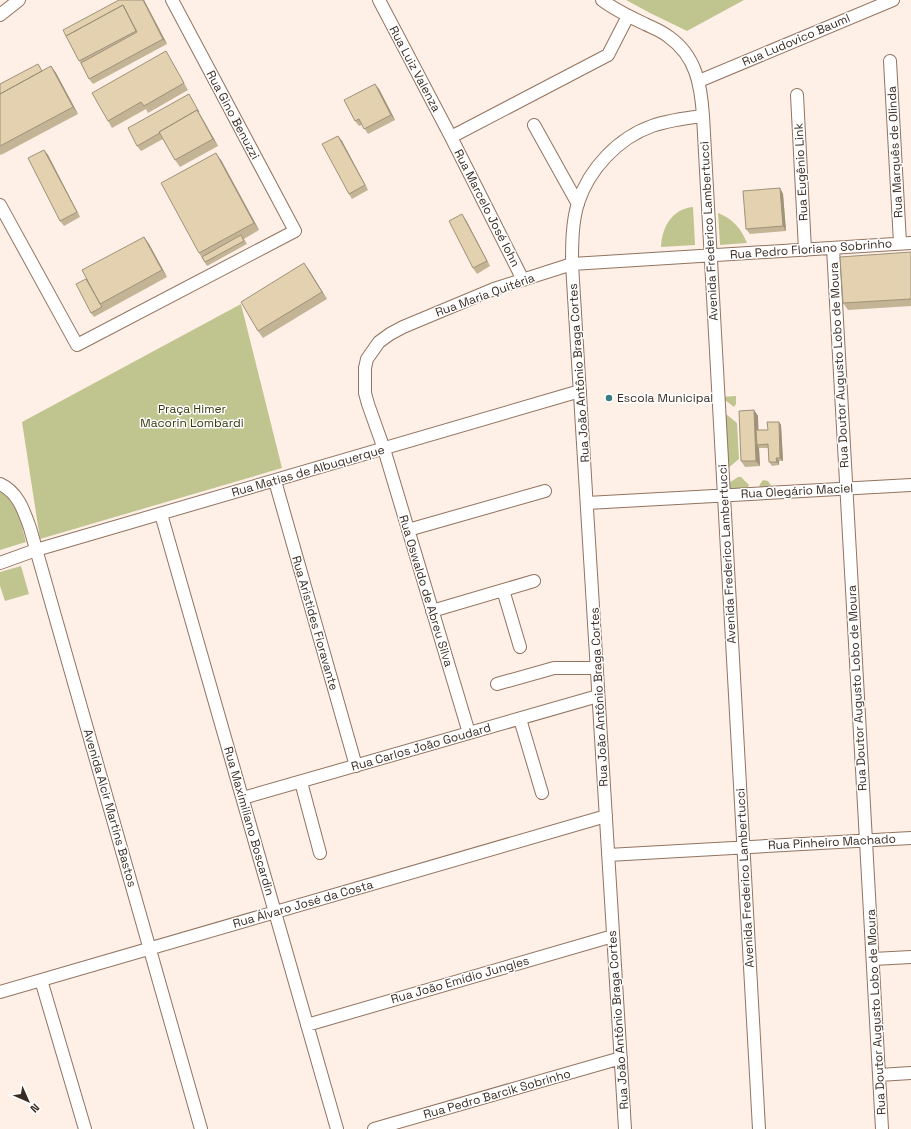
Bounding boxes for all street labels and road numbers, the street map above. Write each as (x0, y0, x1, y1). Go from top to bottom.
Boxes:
street label: Rua Ludovico Bauml (739, 10, 853, 70)
street label: Rua Luiz Valenza (386, 23, 444, 115)
street label: Rua Gino Benuzzi (203, 68, 263, 162)
street label: Rua Marquês de Olinda (884, 86, 906, 218)
street label: Rua Eugênio Link (790, 122, 812, 221)
street label: Avenida Frederico Lambertucci (696, 141, 722, 321)
street label: Rua Marcelo José Iohn (450, 146, 524, 270)
street label: Rua Pedro Floriano Sobrinho (729, 235, 893, 263)
street label: Rua Doutor Augusto Lobo de Moura (826, 262, 852, 468)
street label: Rua Maria Quitéria (433, 270, 537, 320)
street label: Rua João Antônio Braga Cortes (565, 283, 593, 463)
street label: Rua Matias de Albuquerque (230, 441, 386, 501)
street label: Avenida Frederico Lambertucci (714, 464, 740, 644)
street label: Rua Olegário Maciel (740, 480, 854, 502)
street label: Rua Oswaldo de Abreu Silva (395, 513, 457, 669)
street label: Rua Aristides Fioravante (288, 554, 342, 692)
street label: Rua Doutor Augusto Lobo de Moura (844, 585, 870, 791)
street label: Rua João Antônio Braga Cortes (586, 607, 612, 787)
street label: Rua Carlos João Goudard (349, 719, 493, 775)
street label: Avenida Alcir Martins Bastos (80, 727, 140, 889)
street label: Rua Maximiliano Boscardin (220, 745, 278, 897)
street label: Avenida Frederico Lambertucci (732, 788, 758, 968)
street label: Rua Pinheiro Machado (768, 831, 896, 853)
street label: Rua Álvaro José da Costa (231, 876, 375, 932)
street label: Rua Doutor Augusto Lobo de Moura (863, 909, 889, 1115)
street label: Rua João Antônio Braga Cortes (604, 930, 632, 1110)
street label: Rua João Emídio Jungles (389, 953, 531, 1007)
street label: Rua Pedro Barcik Sobrinho (422, 1065, 572, 1123)

